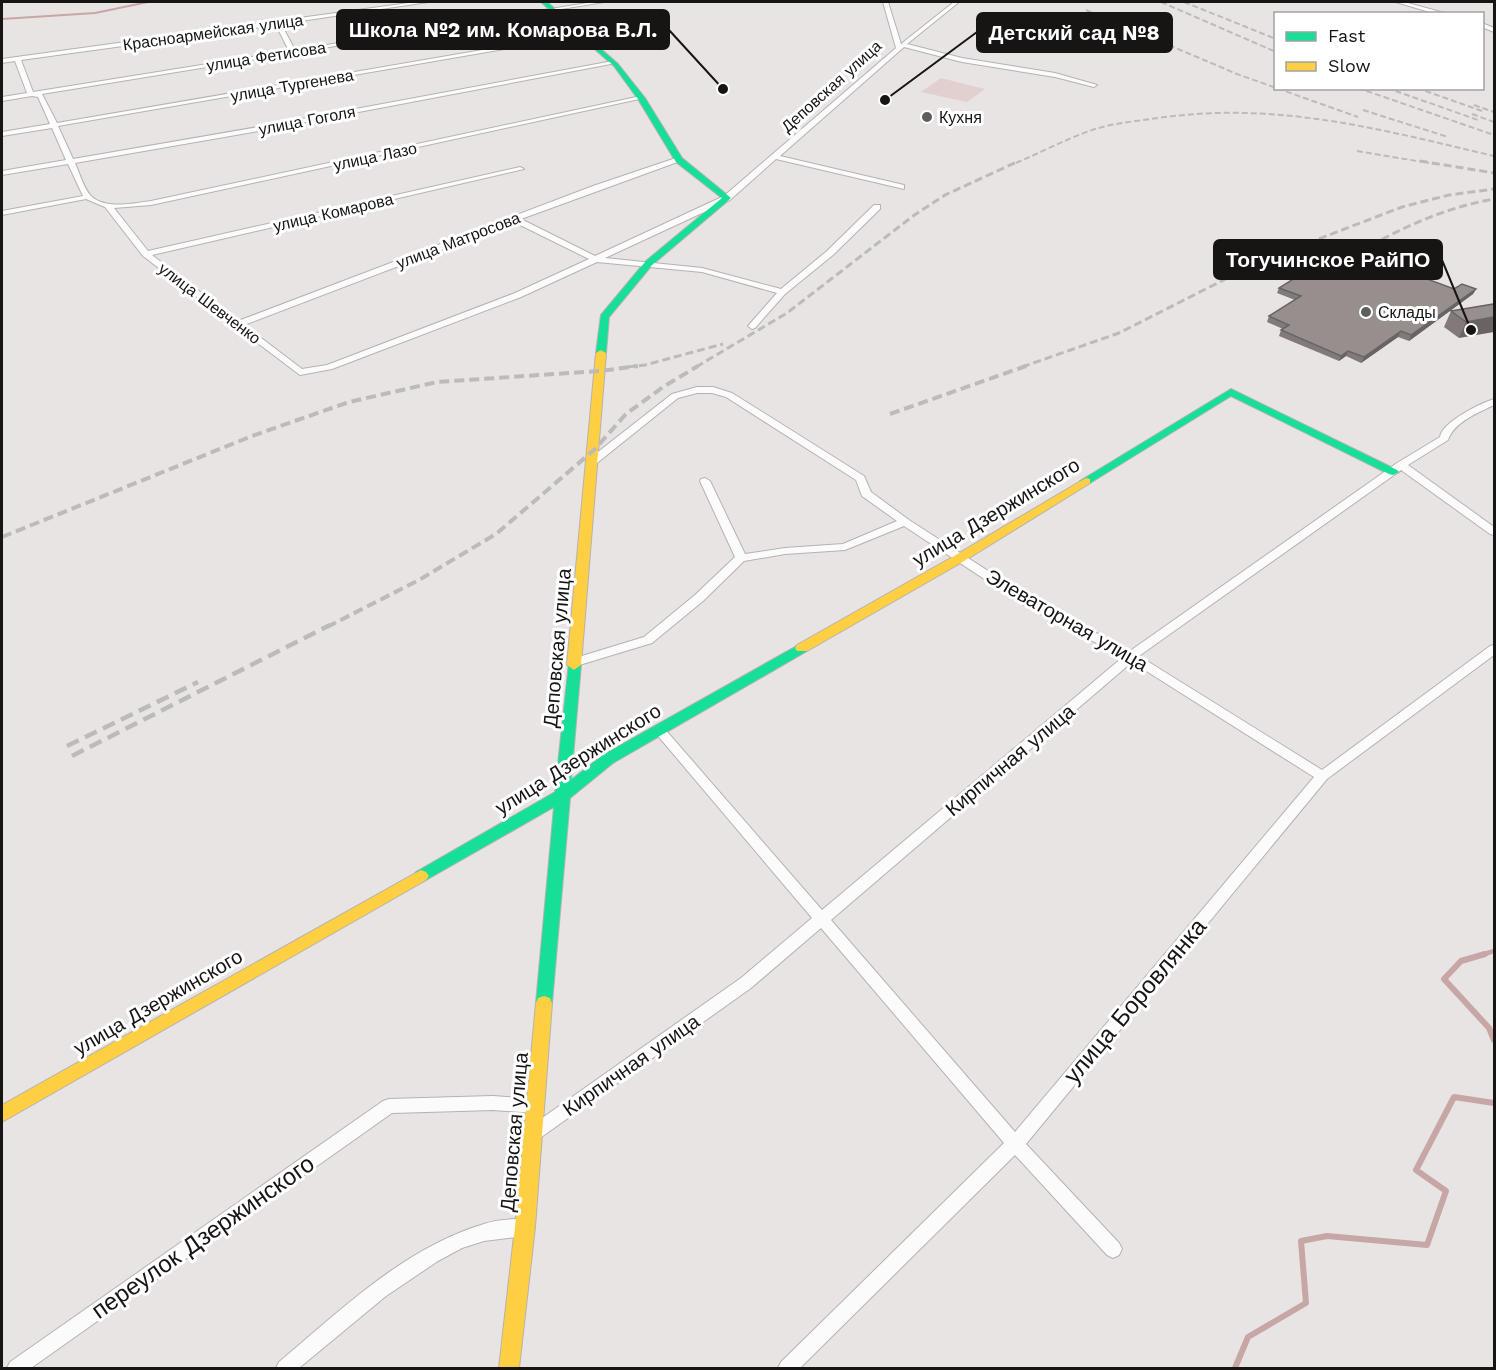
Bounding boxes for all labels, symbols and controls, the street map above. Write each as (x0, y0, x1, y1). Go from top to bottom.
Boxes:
street label: Красноармейская улица (122, 10, 305, 55)
callout: Школа №2 им. Комарова В.Л. (337, 10, 669, 49)
legend (1274, 12, 1484, 90)
callout: Детский сад №8 (977, 13, 1172, 52)
text: Школа №2 им. Комарова В.Л. (349, 17, 657, 42)
text: Детский сад №8 (988, 20, 1160, 45)
text: Fast (1328, 25, 1366, 46)
street label: Деповская улица (777, 36, 885, 136)
street label: улица Фетисова (205, 38, 327, 75)
text: Slow (1328, 55, 1371, 76)
street label: улица Тургенева (229, 65, 355, 106)
street label: улица Гоголя (257, 102, 357, 139)
place label: Кухня (939, 108, 982, 127)
marker: Кухня (920, 110, 934, 124)
street label: улица Лазо (332, 138, 419, 175)
street label: улица Комарова (271, 189, 395, 236)
street label: улица Матросова (394, 208, 523, 273)
callout: Тогучинское РайПО (1214, 240, 1442, 279)
text: Тогучинское РайПО (1226, 247, 1430, 272)
street label: улица Шевченко (155, 259, 265, 348)
place label: Склады (1378, 303, 1436, 322)
marker: Склады (1359, 305, 1373, 319)
street label: улица Дзержинского (908, 453, 1084, 571)
street label: Элеваторная улица (982, 564, 1153, 677)
street label: Деповская улица (538, 566, 576, 729)
street label: улица Дзержинского (491, 698, 665, 820)
street label: Кирпичная улица (941, 698, 1080, 821)
street label: улица Боровлянка (1058, 912, 1213, 1089)
street label: улица Дзержинского (69, 944, 247, 1060)
street label: Кирпичная улица (558, 1008, 705, 1121)
street label: Деповская улица (495, 1050, 533, 1213)
street label: переулок Дзержинского (86, 1149, 320, 1325)

